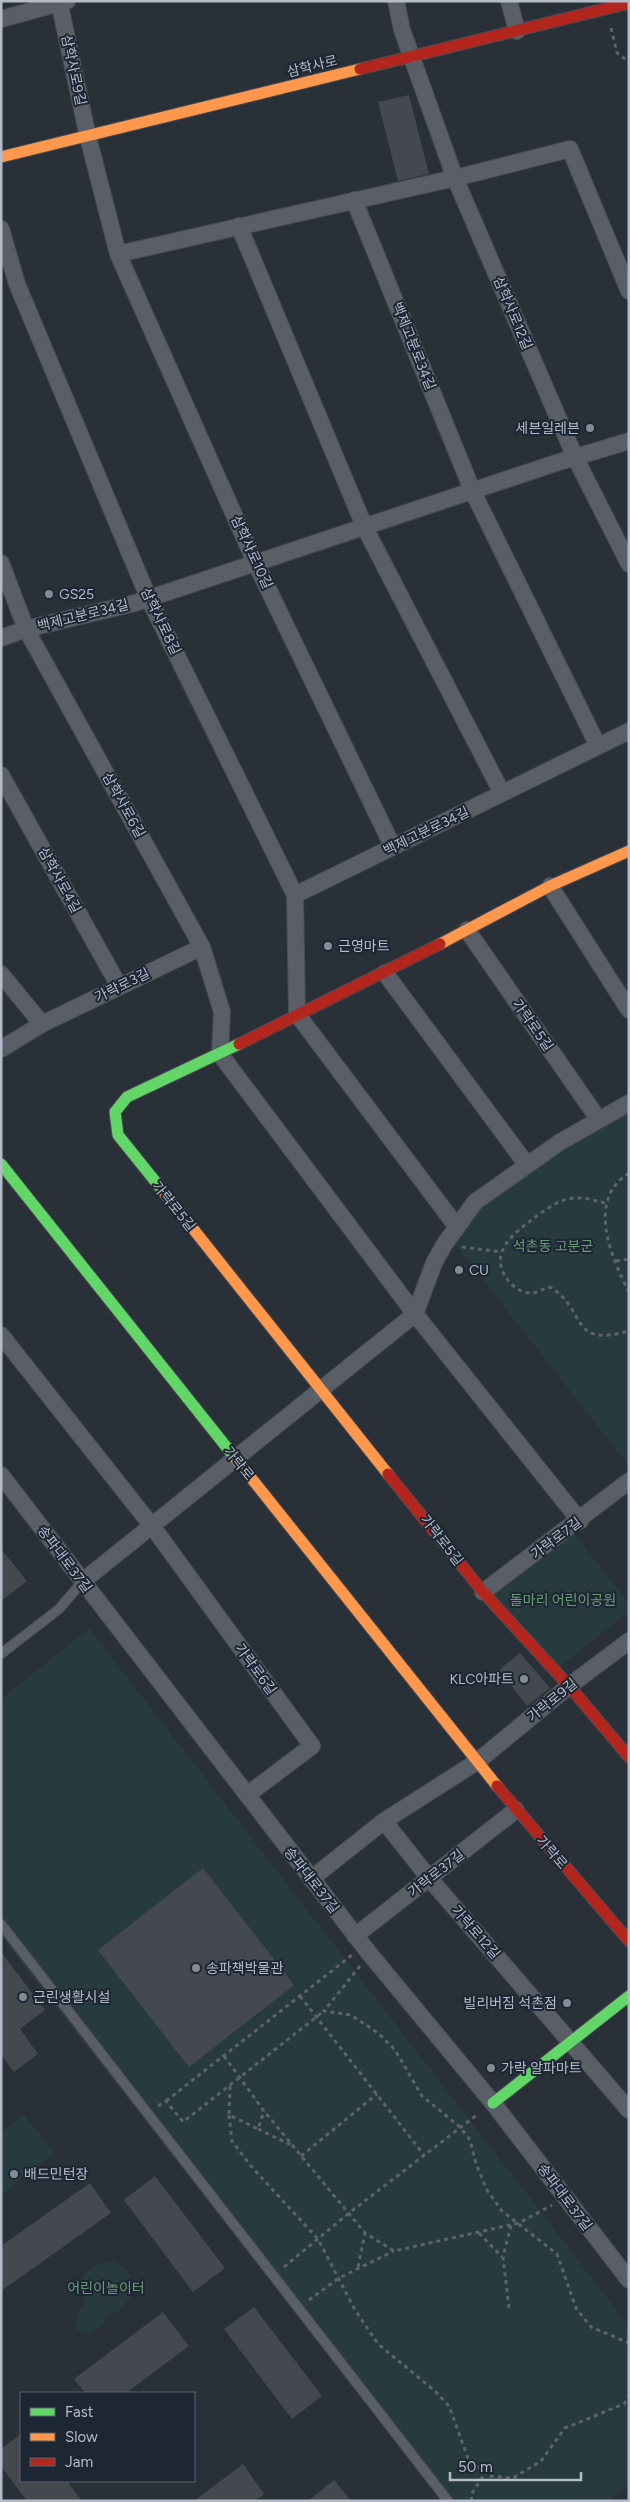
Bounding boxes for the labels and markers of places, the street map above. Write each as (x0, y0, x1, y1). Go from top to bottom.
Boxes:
place label: 세븐일레븐 (516, 420, 580, 437)
marker: 세븐일레븐 (584, 422, 596, 434)
place label: GS25 (59, 586, 94, 603)
marker: GS25 (43, 588, 55, 600)
place label: 근영마트 (338, 938, 390, 955)
marker: 근영마트 (322, 940, 334, 952)
place label: CU (469, 1262, 489, 1279)
marker: CU (453, 1264, 465, 1276)
place label: KLC아파트 (449, 1671, 514, 1688)
marker: KLC아파트 (518, 1673, 530, 1685)
place label: 송파책박물관 (206, 1960, 283, 1977)
marker: 송파책박물관 (190, 1962, 202, 1974)
place label: 근린생활시설 (33, 1989, 110, 2006)
marker: 근린생활시설 (17, 1991, 29, 2003)
place label: 빌리버짐 석촌점 (463, 1995, 557, 2012)
marker: 빌리버짐 석촌점 (561, 1997, 573, 2009)
place label: 가락 알파마트 (501, 2060, 582, 2077)
marker: 가락 알파마트 (485, 2062, 497, 2074)
place label: 배드민턴장 (24, 2166, 89, 2183)
marker: 배드민턴장 (8, 2168, 20, 2180)

